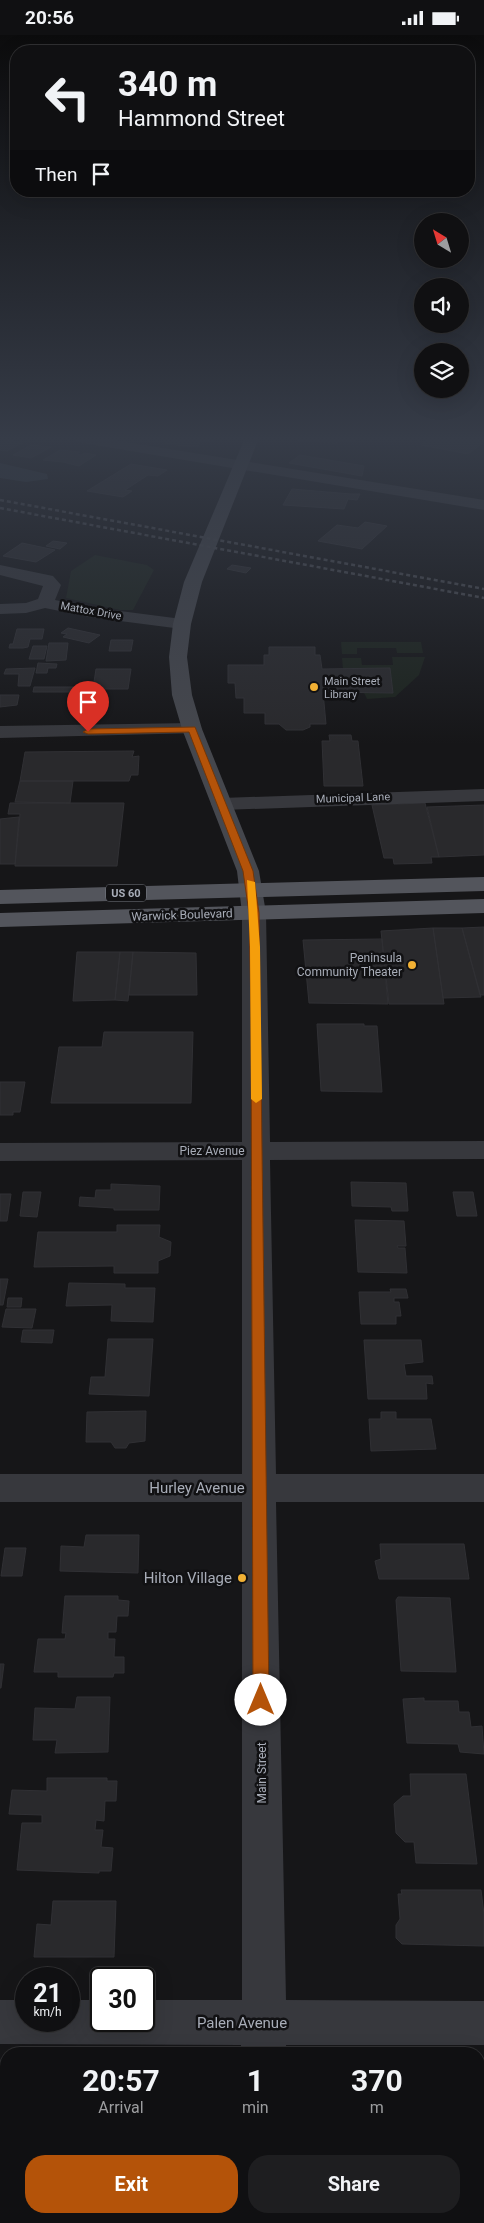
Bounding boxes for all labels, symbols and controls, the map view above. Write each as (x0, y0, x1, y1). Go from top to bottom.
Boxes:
text: 20:56 (25, 6, 74, 29)
text: 340 m (118, 64, 217, 105)
icon: left (35, 65, 100, 130)
text: Hammond Street (118, 106, 285, 131)
icon: arrive (87, 160, 115, 188)
text: Then (35, 163, 77, 186)
north arrow (414, 213, 469, 267)
map controls (414, 213, 469, 398)
button: sound (414, 278, 469, 333)
button: layers (414, 343, 469, 398)
street label: Mattox Drive (59, 599, 123, 623)
place label: Main Street Library (324, 675, 380, 701)
pin (67, 681, 109, 732)
marker: Main Street Library (308, 681, 320, 693)
icon: arrive (74, 688, 102, 716)
street label: Municipal Lane (316, 790, 390, 806)
road number: US 60 (106, 885, 146, 901)
street label: Warwick Boulevard (131, 906, 233, 924)
place label: Peninsula Community Theater (297, 951, 402, 979)
marker: Peninsula Community Theater (406, 959, 418, 971)
street label: Piez Avenue (179, 1144, 245, 1158)
street label: Hurley Avenue (149, 1479, 245, 1497)
place label: Hilton Village (144, 1569, 232, 1587)
marker: Hilton Village (236, 1572, 248, 1584)
position arrow (234, 1673, 286, 1725)
street label: Main Street (255, 1742, 269, 1804)
speed limit sign: 30 (90, 1967, 155, 2032)
text: 21 (33, 1979, 62, 2008)
text: km/h (33, 2005, 62, 2019)
street label: Palen Avenue (197, 2014, 287, 2032)
text: 20:57 (82, 2063, 160, 2098)
text: 1 (247, 2063, 264, 2098)
text: 370 (351, 2063, 403, 2098)
text: Arrival (98, 2098, 144, 2117)
text: min (242, 2098, 269, 2117)
text: m (370, 2098, 384, 2117)
button: Exit (25, 2155, 238, 2213)
button: Share (248, 2155, 460, 2213)

